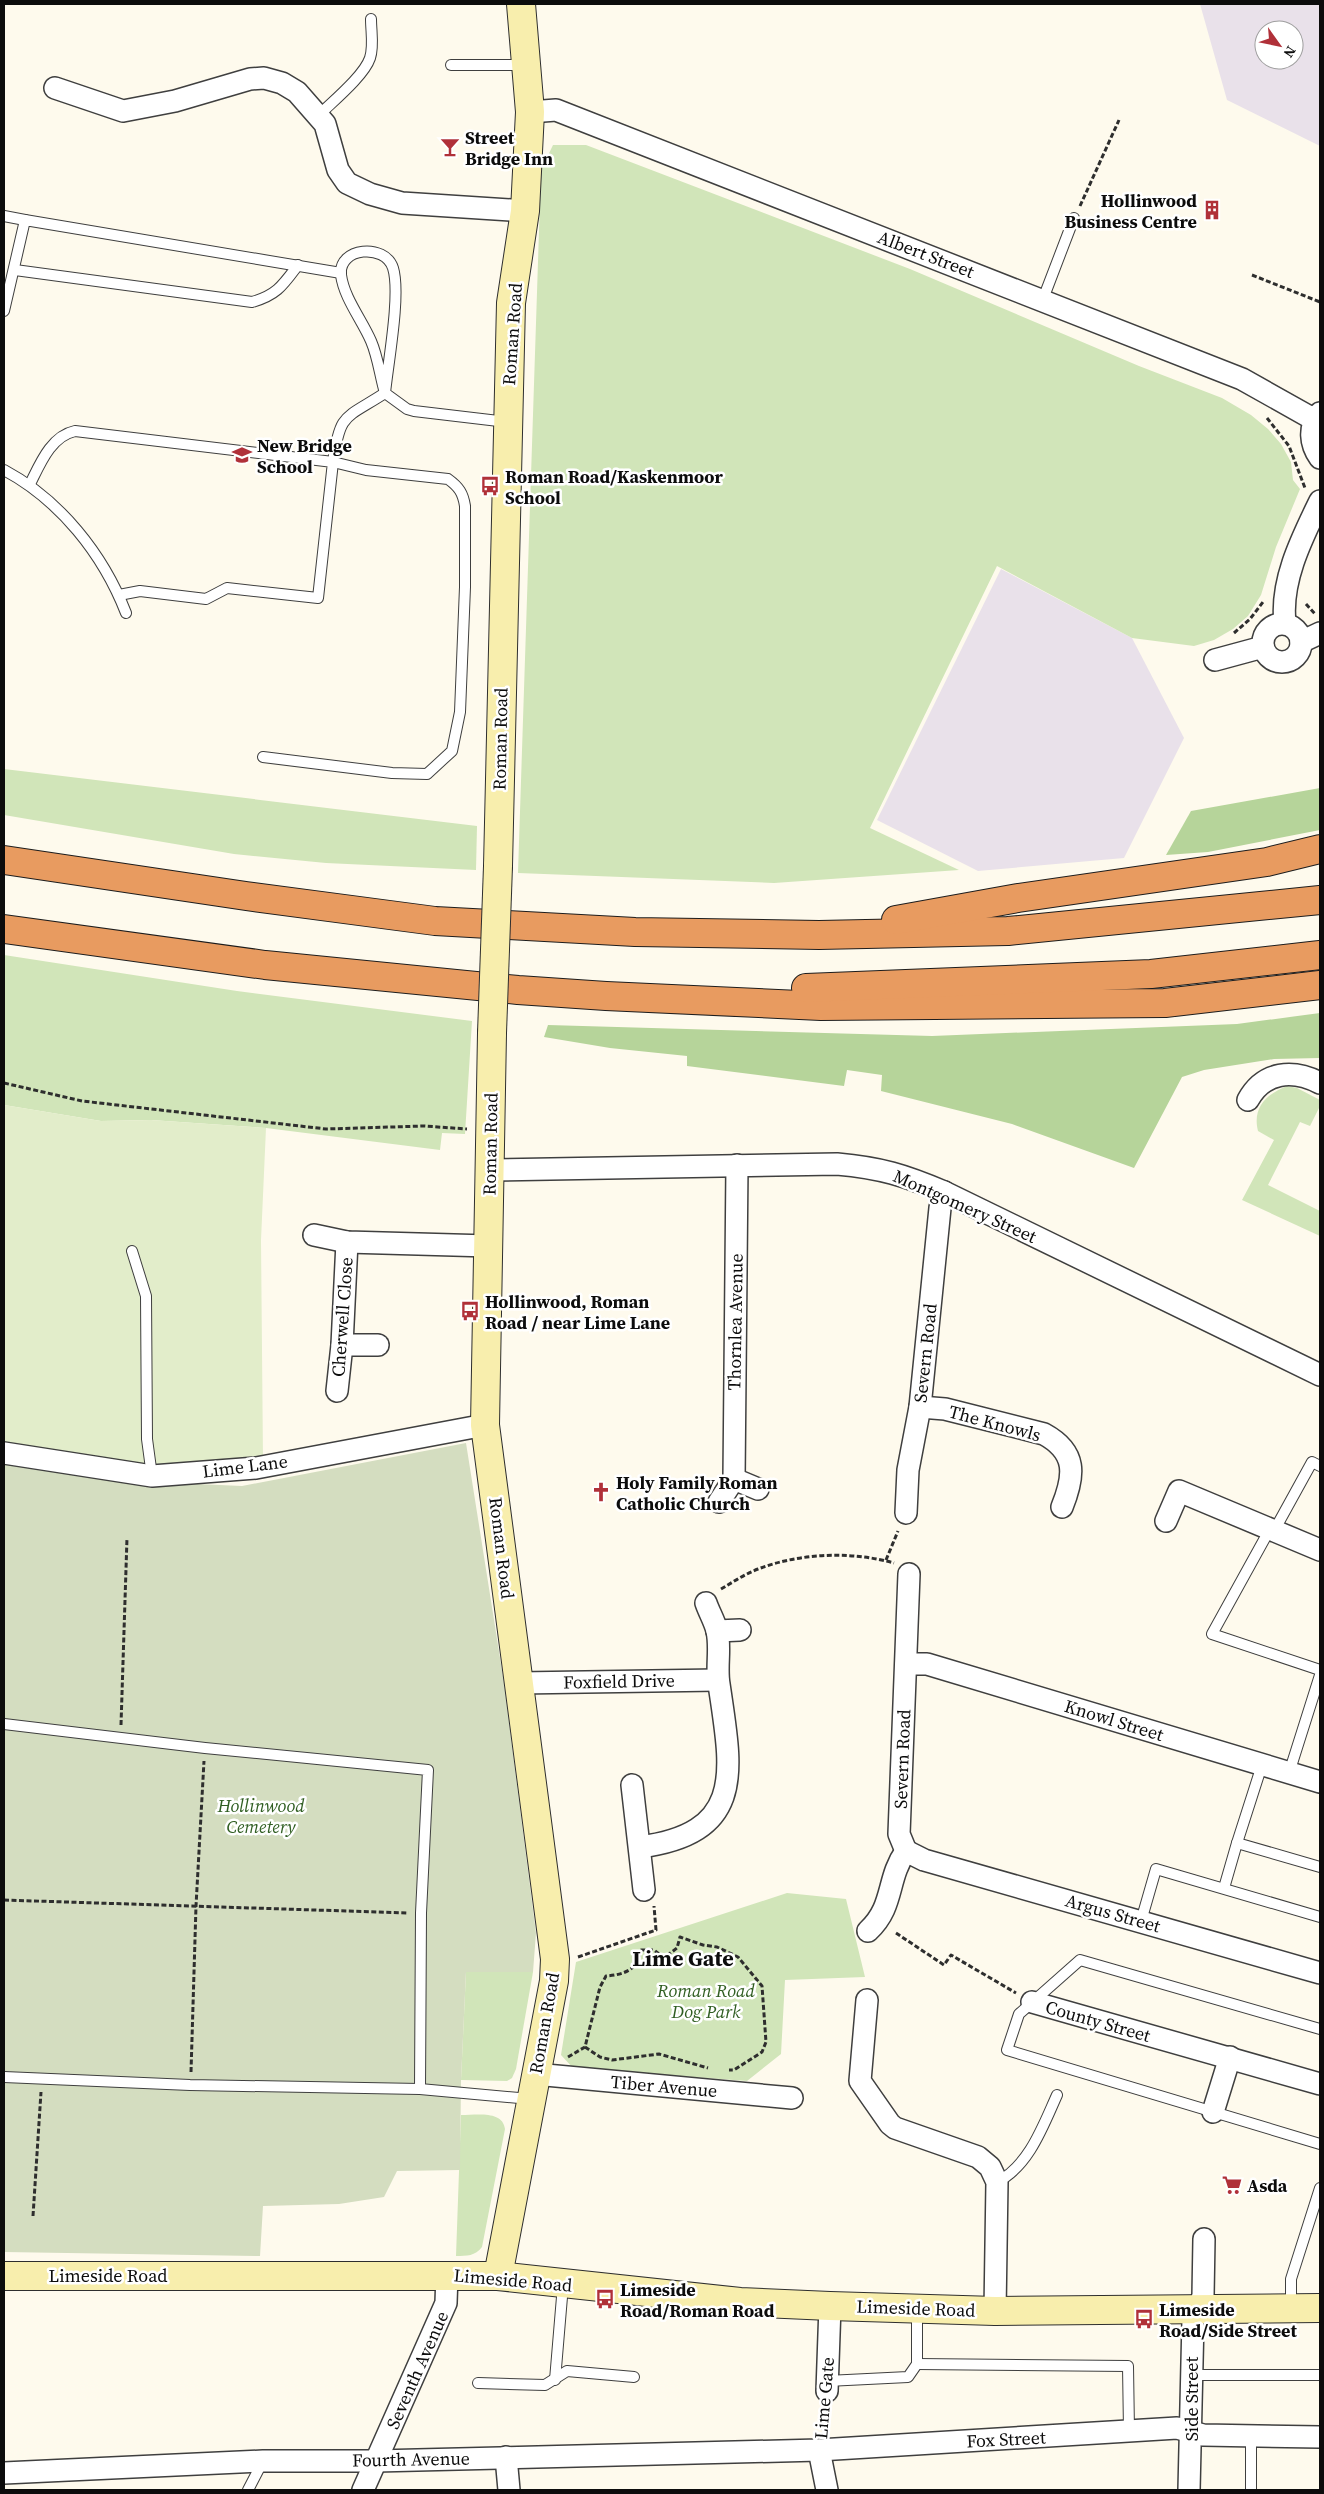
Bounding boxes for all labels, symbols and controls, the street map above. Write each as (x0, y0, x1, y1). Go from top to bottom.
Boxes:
north arrow (1254, 20, 1304, 70)
text: N (1279, 42, 1301, 62)
place label: Street Bridge Inn (465, 125, 553, 171)
bar icon: Street Bridge Inn (439, 136, 461, 158)
place label: Hollinwood Business Centre (1065, 188, 1197, 234)
building icon: Hollinwood Business Centre (1201, 199, 1223, 221)
street label: Albert Street (874, 224, 978, 284)
street label: Roman Road (496, 282, 528, 386)
place label: New Bridge School (257, 433, 352, 479)
school or university icon: New Bridge School (231, 444, 253, 466)
place label: Roman Road/Kaskenmoor School (505, 464, 724, 510)
bus stop icon: Roman Road/Kaskenmoor School (479, 475, 501, 497)
street label: Roman Road (487, 687, 513, 791)
street label: Roman Road (477, 1092, 503, 1196)
street label: Montgomery Street (889, 1163, 1041, 1249)
street label: Thornlea Avenue (721, 1253, 749, 1391)
street label: Cherwell Close (325, 1256, 359, 1378)
place label: Hollinwood, Roman Road / near Lime Lane (485, 1289, 670, 1335)
bus stop icon: Hollinwood, Roman Road / near Lime Lane (459, 1300, 481, 1322)
street label: Severn Road (907, 1302, 943, 1404)
street label: The Knowls (946, 1399, 1044, 1447)
street label: Lime Lane (201, 1448, 289, 1484)
place label: Holy Family Roman Catholic Church (616, 1470, 778, 1516)
church icon: Holy Family Roman Catholic Church (590, 1481, 612, 1503)
street label: Roman Road (483, 1496, 521, 1600)
street label: Foxfield Drive (563, 1668, 675, 1694)
street label: Knowl Street (1061, 1693, 1167, 1747)
street label: Severn Road (888, 1709, 916, 1809)
park label: Hollinwood Cemetery (216, 1793, 305, 1839)
street label: Argus Street (1063, 1888, 1164, 1939)
district label: Lime Gate (632, 1943, 734, 1973)
street label: Roman Road (523, 1970, 565, 2076)
park label: Roman Road Dog Park (656, 1978, 755, 2024)
street label: County Street (1043, 1994, 1154, 2048)
street label: Tiber Avenue (610, 2069, 718, 2103)
place label: Asda (1247, 2173, 1288, 2198)
supermarket icon: Asda (1221, 2174, 1243, 2196)
street label: Limeside Road (453, 2262, 573, 2298)
street label: Limeside Road (48, 2263, 168, 2288)
place label: Limeside Road/Roman Road (620, 2277, 775, 2323)
bus stop icon: Limeside Road/Roman Road (594, 2288, 616, 2310)
street label: Limeside Road (856, 2293, 976, 2323)
place label: Limeside Road/Side Street (1159, 2297, 1297, 2343)
street label: Seventh Avenue (380, 2307, 454, 2433)
bus stop icon: Limeside Road/Side Street (1133, 2308, 1155, 2330)
street label: Lime Gate (808, 2356, 840, 2440)
street label: Side Street (1179, 2357, 1204, 2441)
street label: Fox Street (966, 2424, 1046, 2454)
street label: Fourth Avenue (352, 2445, 470, 2473)

